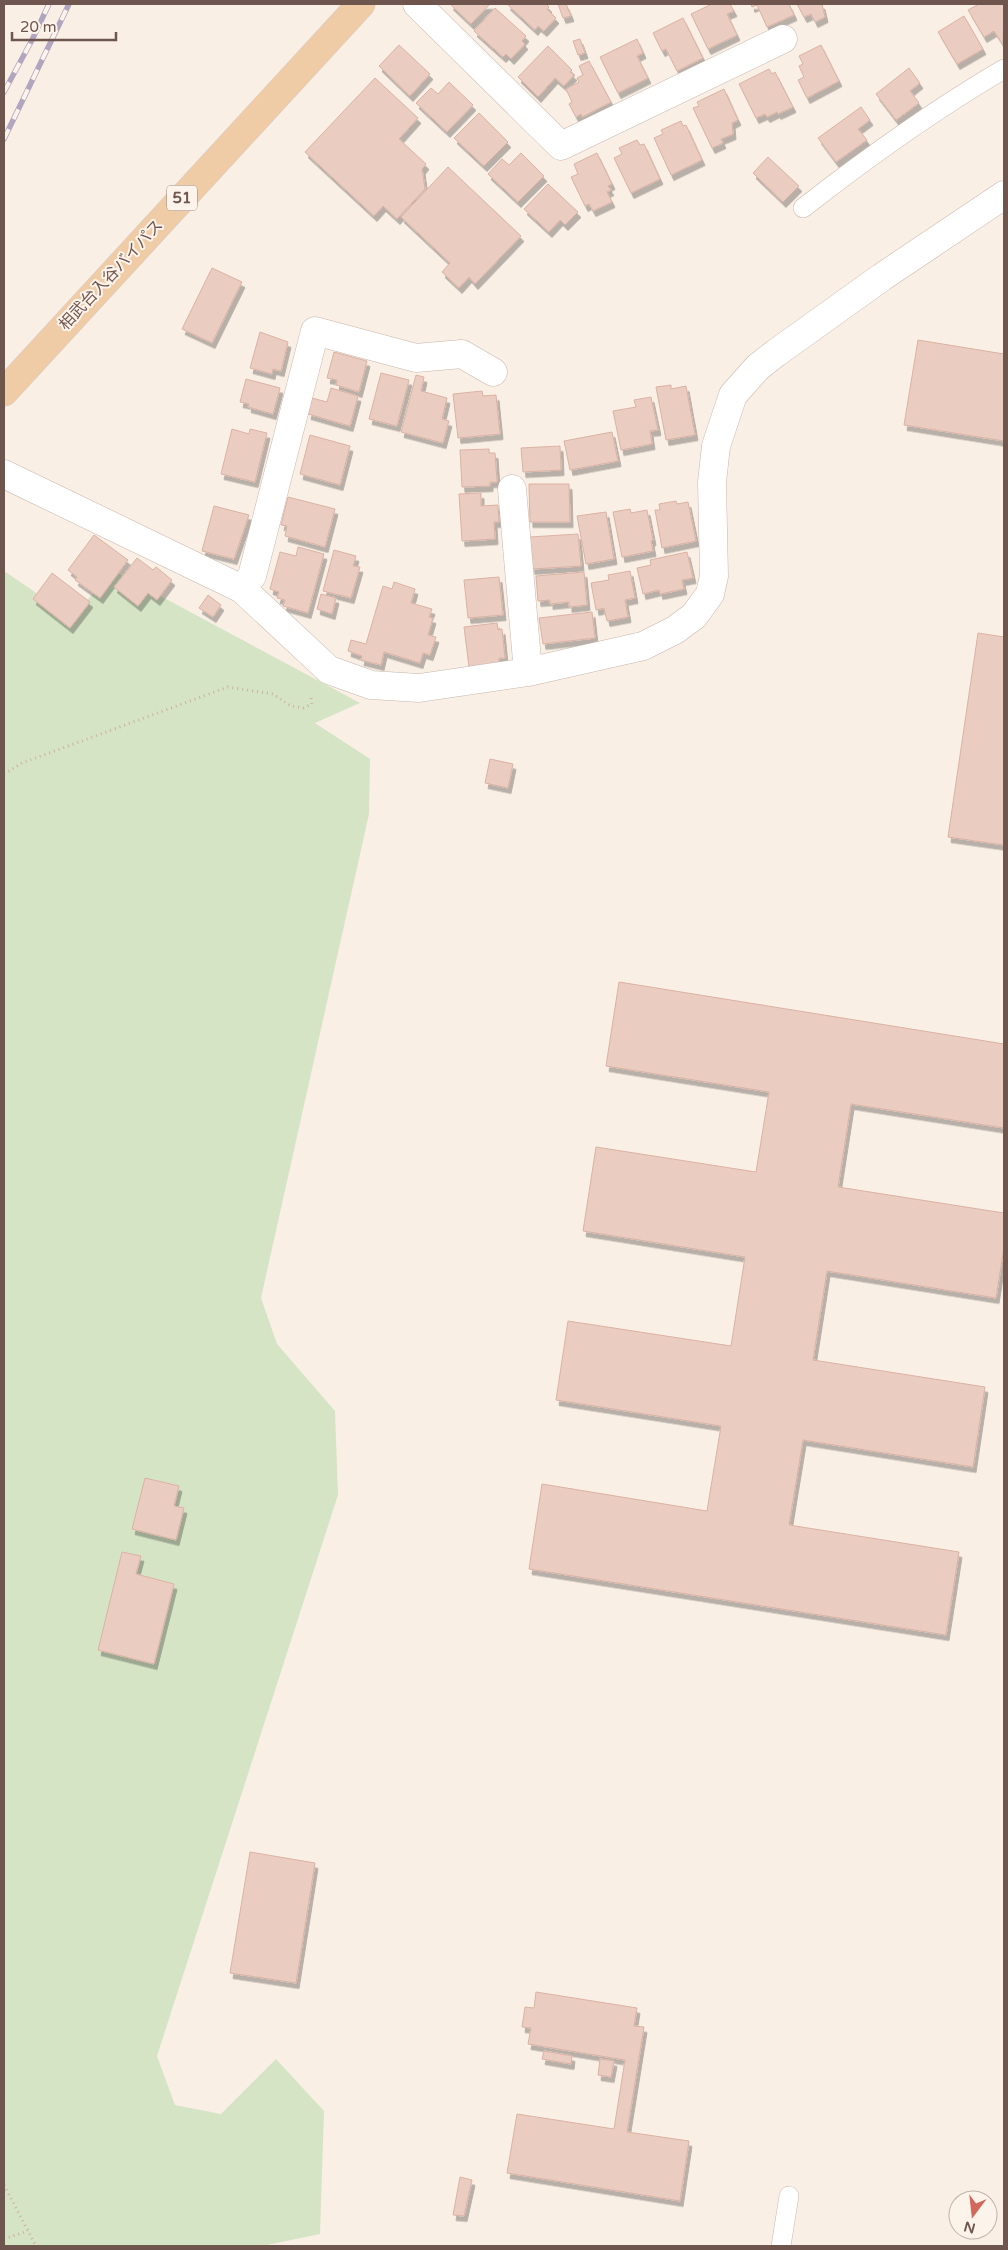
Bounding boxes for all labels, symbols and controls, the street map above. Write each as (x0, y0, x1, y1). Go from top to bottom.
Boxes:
scale bar (12, 10, 116, 42)
text: 20 m (20, 18, 57, 36)
road number: 51 (167, 186, 197, 210)
street label: 相武台入谷バイパス (55, 216, 167, 334)
north arrow (948, 2190, 998, 2240)
text: N (962, 2217, 977, 2237)

